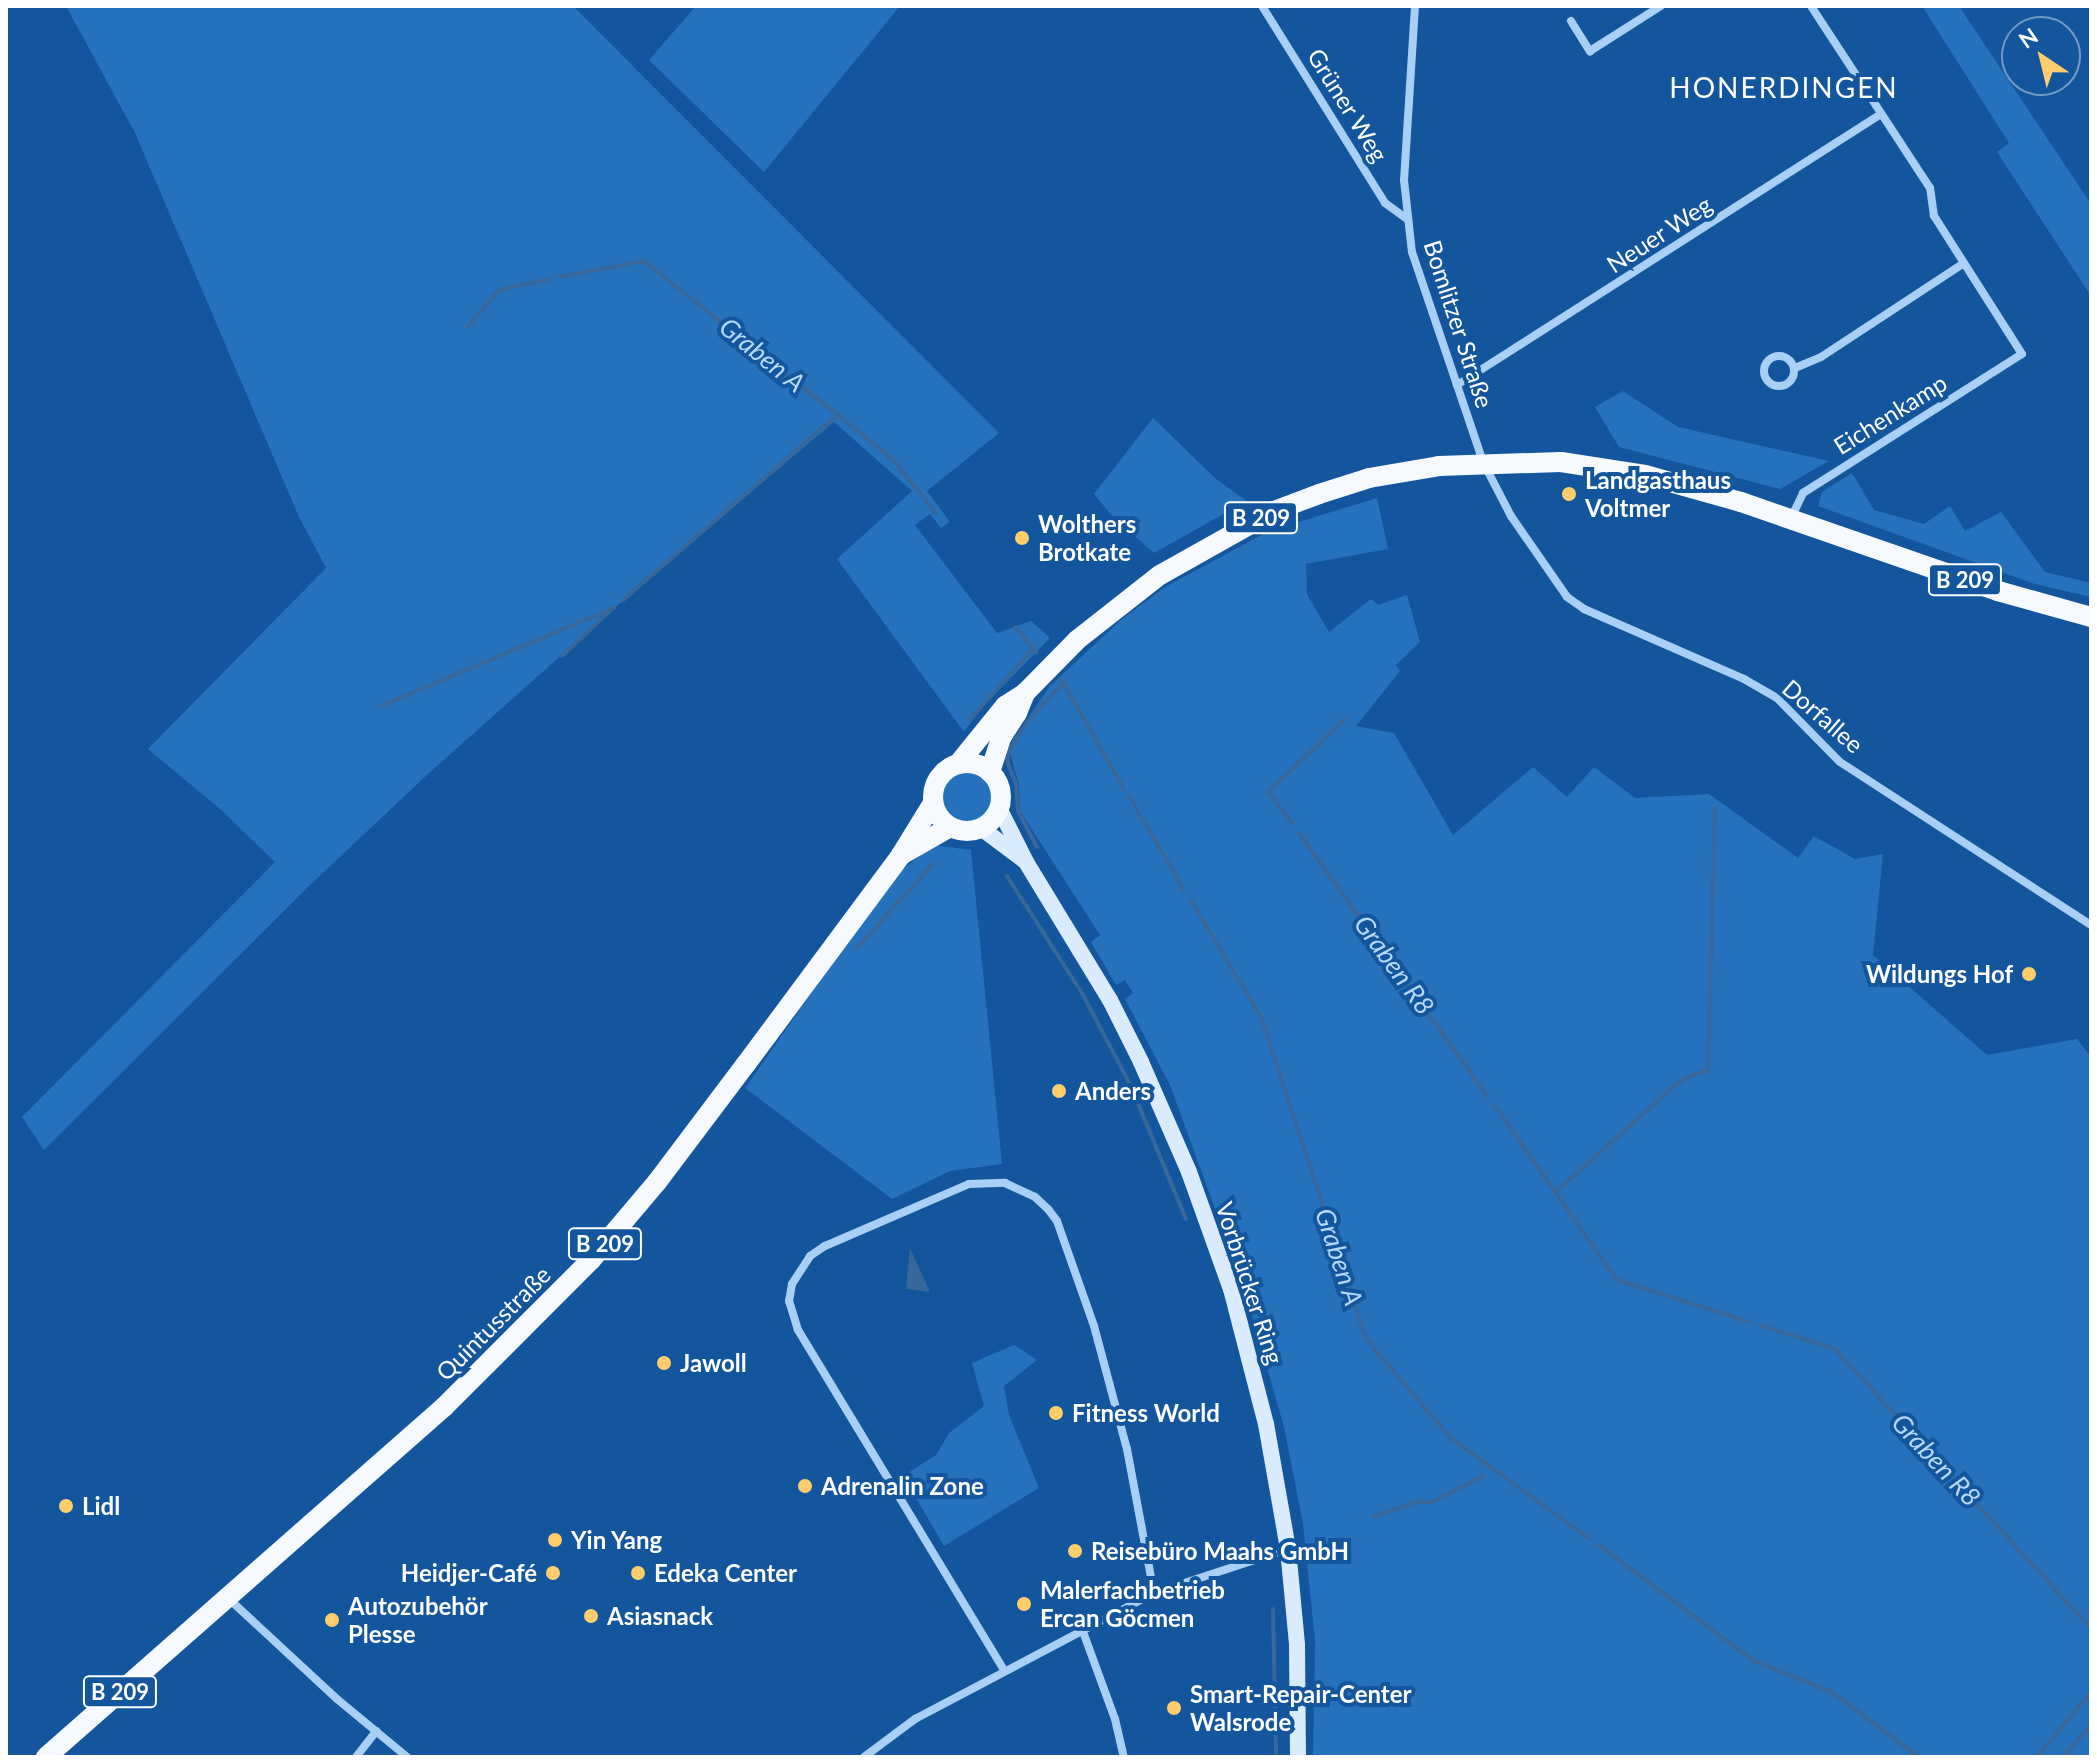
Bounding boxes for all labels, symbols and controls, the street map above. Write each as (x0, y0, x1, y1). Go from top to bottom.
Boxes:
north arrow (2001, 16, 2081, 96)
text: N (2013, 22, 2043, 53)
street label: Grüner Weg (1302, 43, 1394, 167)
district label: HONERDINGEN (1669, 70, 1899, 104)
street label: Neuer Weg (1601, 189, 1717, 279)
street label: Bomlitzer Straße (1418, 236, 1500, 412)
water label: Graben A (713, 311, 811, 399)
street label: Eichenkamp (1828, 368, 1952, 460)
place label: Landgasthaus Voltmer (1585, 466, 1731, 522)
marker: Landgasthaus Voltmer (1560, 485, 1578, 503)
road number: B 209 (1223, 500, 1299, 536)
place label: Wolthers Brotkate (1038, 510, 1136, 566)
marker: Wolthers Brotkate (1013, 529, 1031, 547)
road number: B 209 (1927, 562, 2003, 598)
street label: Dorfallee (1777, 673, 1869, 759)
water label: Graben R8 (1348, 909, 1440, 1021)
place label: Wildungs Hof (1866, 960, 2013, 988)
marker: Wildungs Hof (2020, 965, 2038, 983)
place label: Anders (1075, 1077, 1151, 1105)
marker: Anders (1050, 1082, 1068, 1100)
street label: Vorbrücker Ring (1210, 1198, 1290, 1368)
water label: Graben A (1308, 1204, 1370, 1310)
road number: B 209 (567, 1226, 643, 1262)
street label: Quintusstraße (430, 1260, 556, 1386)
place label: Jawoll (680, 1349, 747, 1377)
marker: Jawoll (655, 1354, 673, 1372)
place label: Fitness World (1072, 1399, 1220, 1427)
marker: Fitness World (1047, 1404, 1065, 1422)
water label: Graben R8 (1885, 1407, 1987, 1513)
place label: Adrenalin Zone (821, 1472, 984, 1500)
marker: Adrenalin Zone (796, 1477, 814, 1495)
place label: Lidl (82, 1492, 120, 1520)
marker: Lidl (57, 1497, 75, 1515)
place label: Yin Yang (571, 1526, 663, 1554)
marker: Yin Yang (546, 1531, 564, 1549)
place label: Reisebüro Maahs GmbH (1091, 1537, 1349, 1565)
marker: Reisebüro Maahs GmbH (1066, 1542, 1084, 1560)
place label: Heidjer-Café (401, 1559, 537, 1587)
place label: Edeka Center (654, 1559, 797, 1587)
marker: Heidjer-Café (544, 1564, 562, 1582)
marker: Edeka Center (629, 1564, 647, 1582)
place label: Malerfachbetrieb Ercan Göcmen (1040, 1576, 1225, 1632)
place label: Autozubehör Plesse (348, 1592, 488, 1648)
marker: Malerfachbetrieb Ercan Göcmen (1015, 1595, 1033, 1613)
place label: Asiasnack (607, 1602, 713, 1630)
marker: Asiasnack (582, 1607, 600, 1625)
marker: Autozubehör Plesse (323, 1611, 341, 1629)
road number: B 209 (82, 1674, 158, 1710)
place label: Smart-Repair-Center Walsrode (1190, 1680, 1411, 1736)
marker: Smart-Repair-Center Walsrode (1165, 1699, 1183, 1717)

